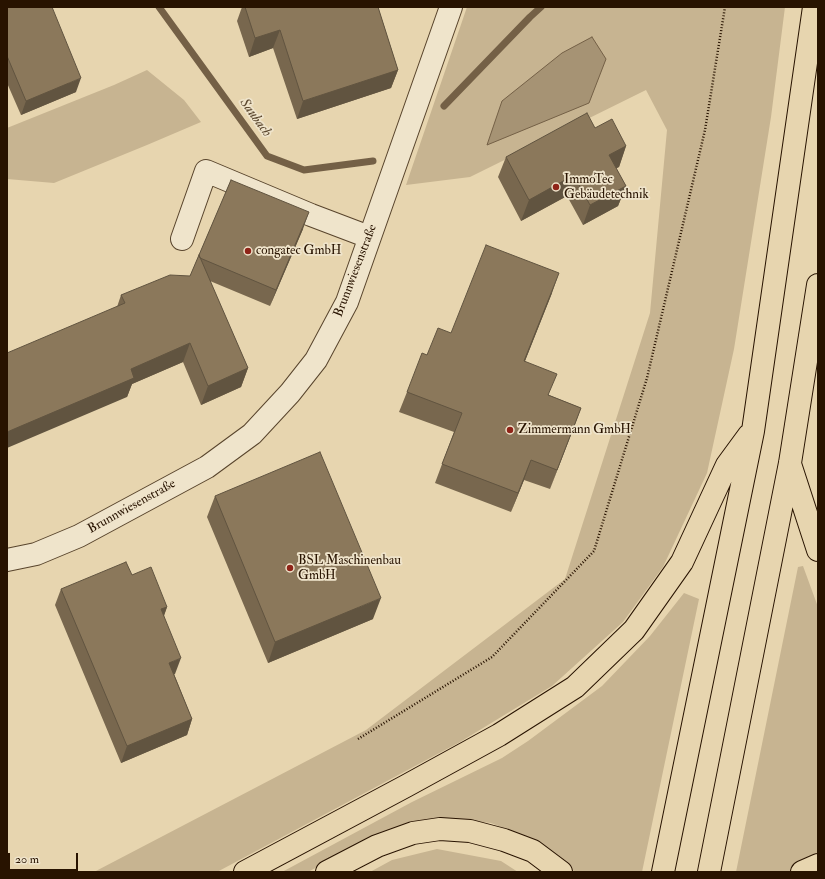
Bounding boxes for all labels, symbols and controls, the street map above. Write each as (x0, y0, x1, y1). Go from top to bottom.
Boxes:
water label: Saubach (235, 95, 275, 141)
place label: ImmoTec Gebäudetechnik (564, 172, 649, 203)
marker: ImmoTec Gebäudetechnik (551, 182, 561, 192)
street label: Brunnwiesenstraße (331, 222, 381, 320)
place label: congatec GmbH (256, 243, 341, 259)
marker: congatec GmbH (243, 246, 253, 256)
place label: Zimmermann GmbH (518, 422, 631, 438)
marker: Zimmermann GmbH (505, 425, 515, 435)
street label: Brunnwiesenstraße (85, 476, 179, 538)
place label: BSL Maschinenbau GmbH (298, 553, 401, 584)
marker: BSL Maschinenbau GmbH (285, 563, 295, 573)
scale bar (10, 845, 80, 871)
text: 20 m (15, 852, 39, 867)

